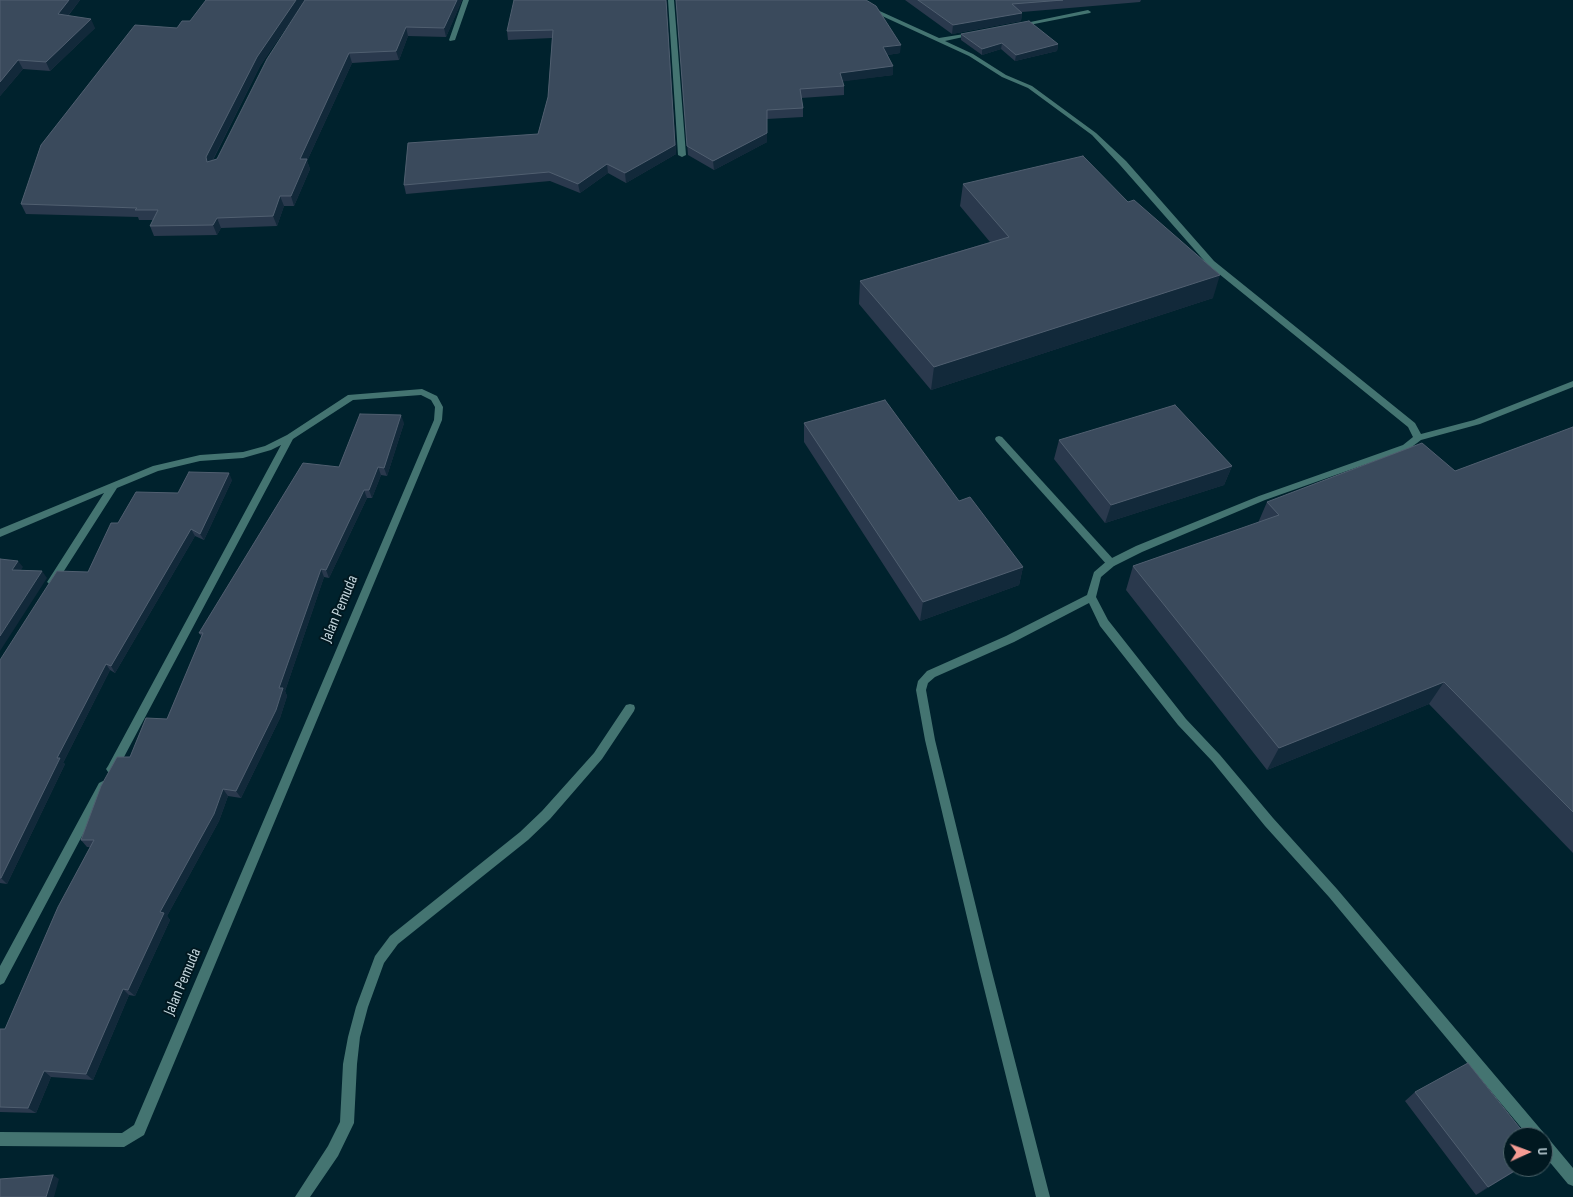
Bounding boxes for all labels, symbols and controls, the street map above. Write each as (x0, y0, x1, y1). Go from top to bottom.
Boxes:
street label: Jalan Pemuda (317, 573, 363, 645)
street label: Jalan Pemuda (160, 946, 206, 1018)
north arrow (1503, 1127, 1553, 1177)
text: U (1534, 1148, 1551, 1155)

